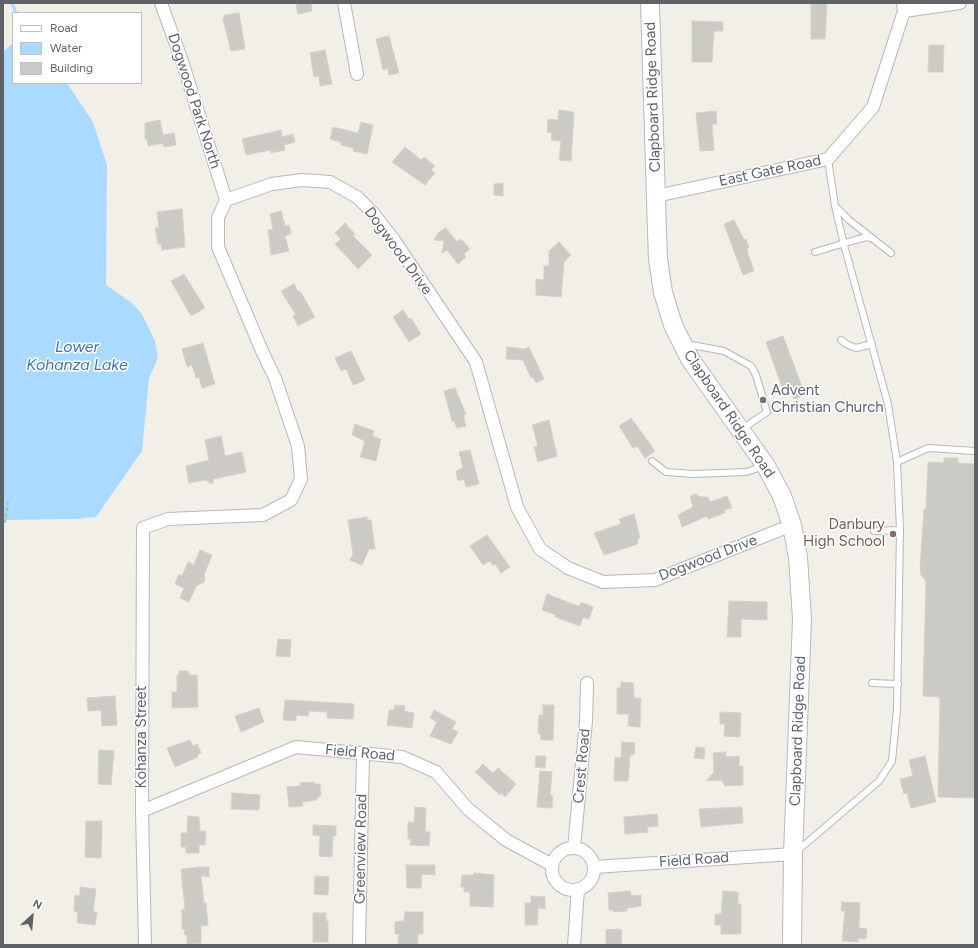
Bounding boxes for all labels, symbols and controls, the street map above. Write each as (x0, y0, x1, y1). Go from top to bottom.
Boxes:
legend (12, 12, 142, 84)
text: Road (50, 21, 78, 35)
street label: Clapboard Ridge Road (641, 22, 665, 172)
street label: Dogwood Park North (164, 31, 224, 171)
text: Water (50, 41, 82, 55)
text: Building (50, 61, 93, 75)
street label: East Gate Road (717, 151, 823, 191)
street label: Dogwood Drive (360, 204, 436, 298)
water label: Lower Kohanza Lake (26, 337, 128, 375)
street label: Clapboard Ridge Road (680, 347, 778, 481)
place label: Advent Christian Church (771, 382, 884, 417)
marker: Advent Christian Church (758, 395, 768, 405)
place label: Danbury High School (803, 516, 885, 551)
marker: Danbury High School (888, 529, 898, 539)
street label: Dogwood Drive (656, 531, 760, 585)
street label: Clapboard Ridge Road (786, 656, 810, 806)
street label: Kohanza Street (133, 686, 151, 788)
street label: Crest Road (570, 728, 594, 804)
street label: Field Road (324, 741, 396, 765)
street label: Greenview Road (351, 794, 371, 904)
street label: Field Road (658, 849, 730, 871)
north arrow (12, 896, 52, 936)
text: N (31, 897, 44, 912)

